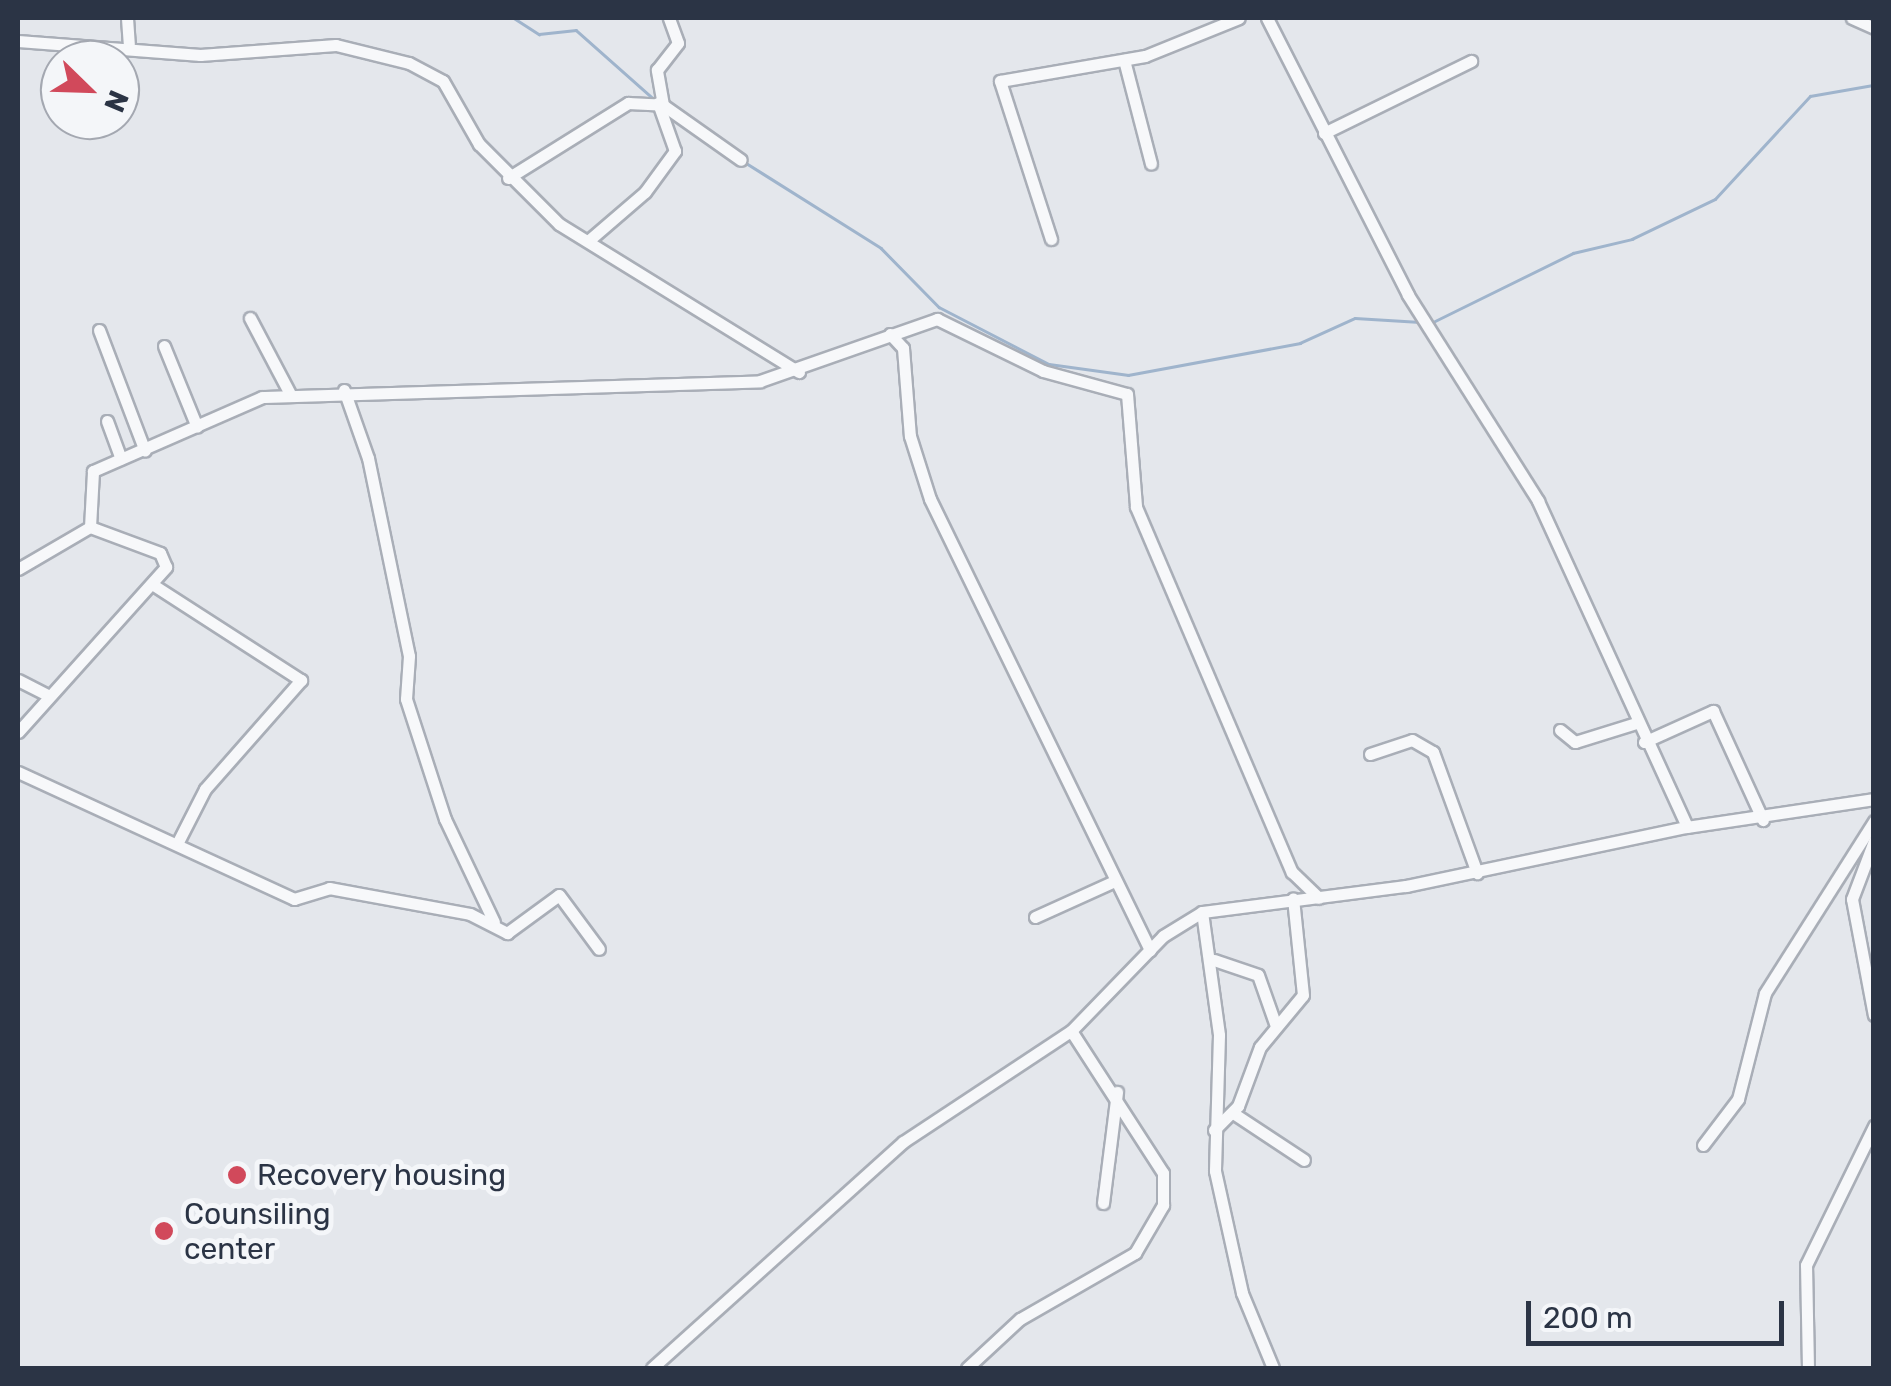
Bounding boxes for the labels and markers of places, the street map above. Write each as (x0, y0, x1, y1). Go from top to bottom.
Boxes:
place label: Recovery housing (257, 1157, 507, 1193)
marker: Recovery housing (226, 1164, 248, 1186)
place label: Counsiling center (184, 1196, 331, 1266)
marker: Counsiling center (153, 1220, 175, 1242)

